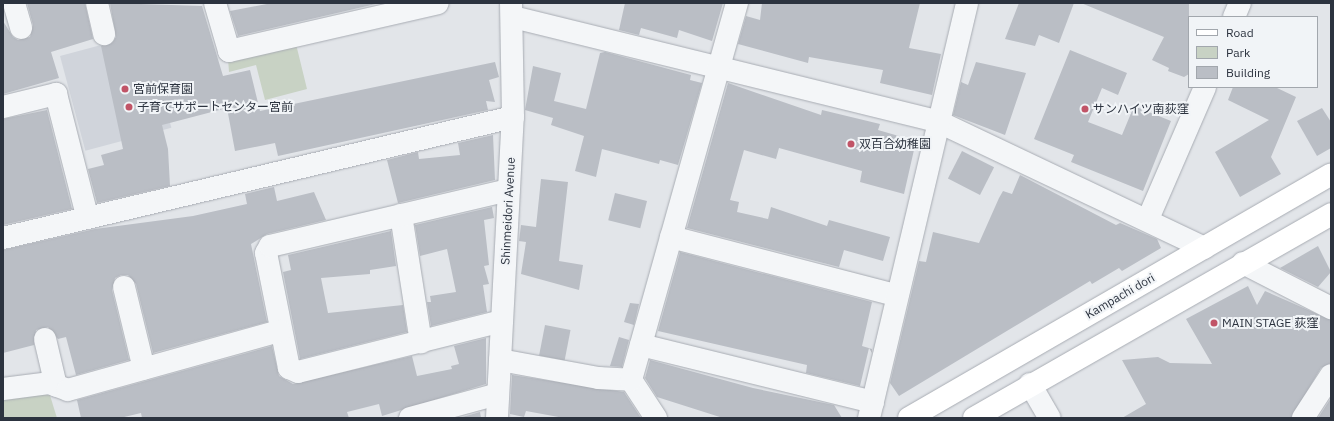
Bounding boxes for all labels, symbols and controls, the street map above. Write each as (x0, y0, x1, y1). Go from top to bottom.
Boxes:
legend (1188, 16, 1318, 88)
text: Road (1226, 25, 1254, 40)
text: Park (1226, 45, 1250, 60)
text: Building (1226, 65, 1270, 80)
place label: 宮前保育園 (133, 82, 193, 96)
marker: 宮前保育園 (120, 84, 130, 94)
place label: 子育てサポートセンター宮前 (137, 100, 293, 114)
marker: 子育てサポートセンター宮前 (124, 102, 134, 112)
place label: サンハイツ南荻窪 (1093, 102, 1189, 116)
marker: サンハイツ南荻窪 (1080, 104, 1090, 114)
place label: 双百合幼稚園 (859, 137, 931, 151)
marker: 双百合幼稚園 (846, 139, 856, 149)
street label: Shinmeidori Avenue (498, 157, 518, 265)
street label: Kampachi dori (1083, 270, 1157, 322)
place label: MAIN STAGE 荻窪 (1222, 316, 1318, 330)
marker: MAIN STAGE 荻窪 (1209, 318, 1219, 328)

